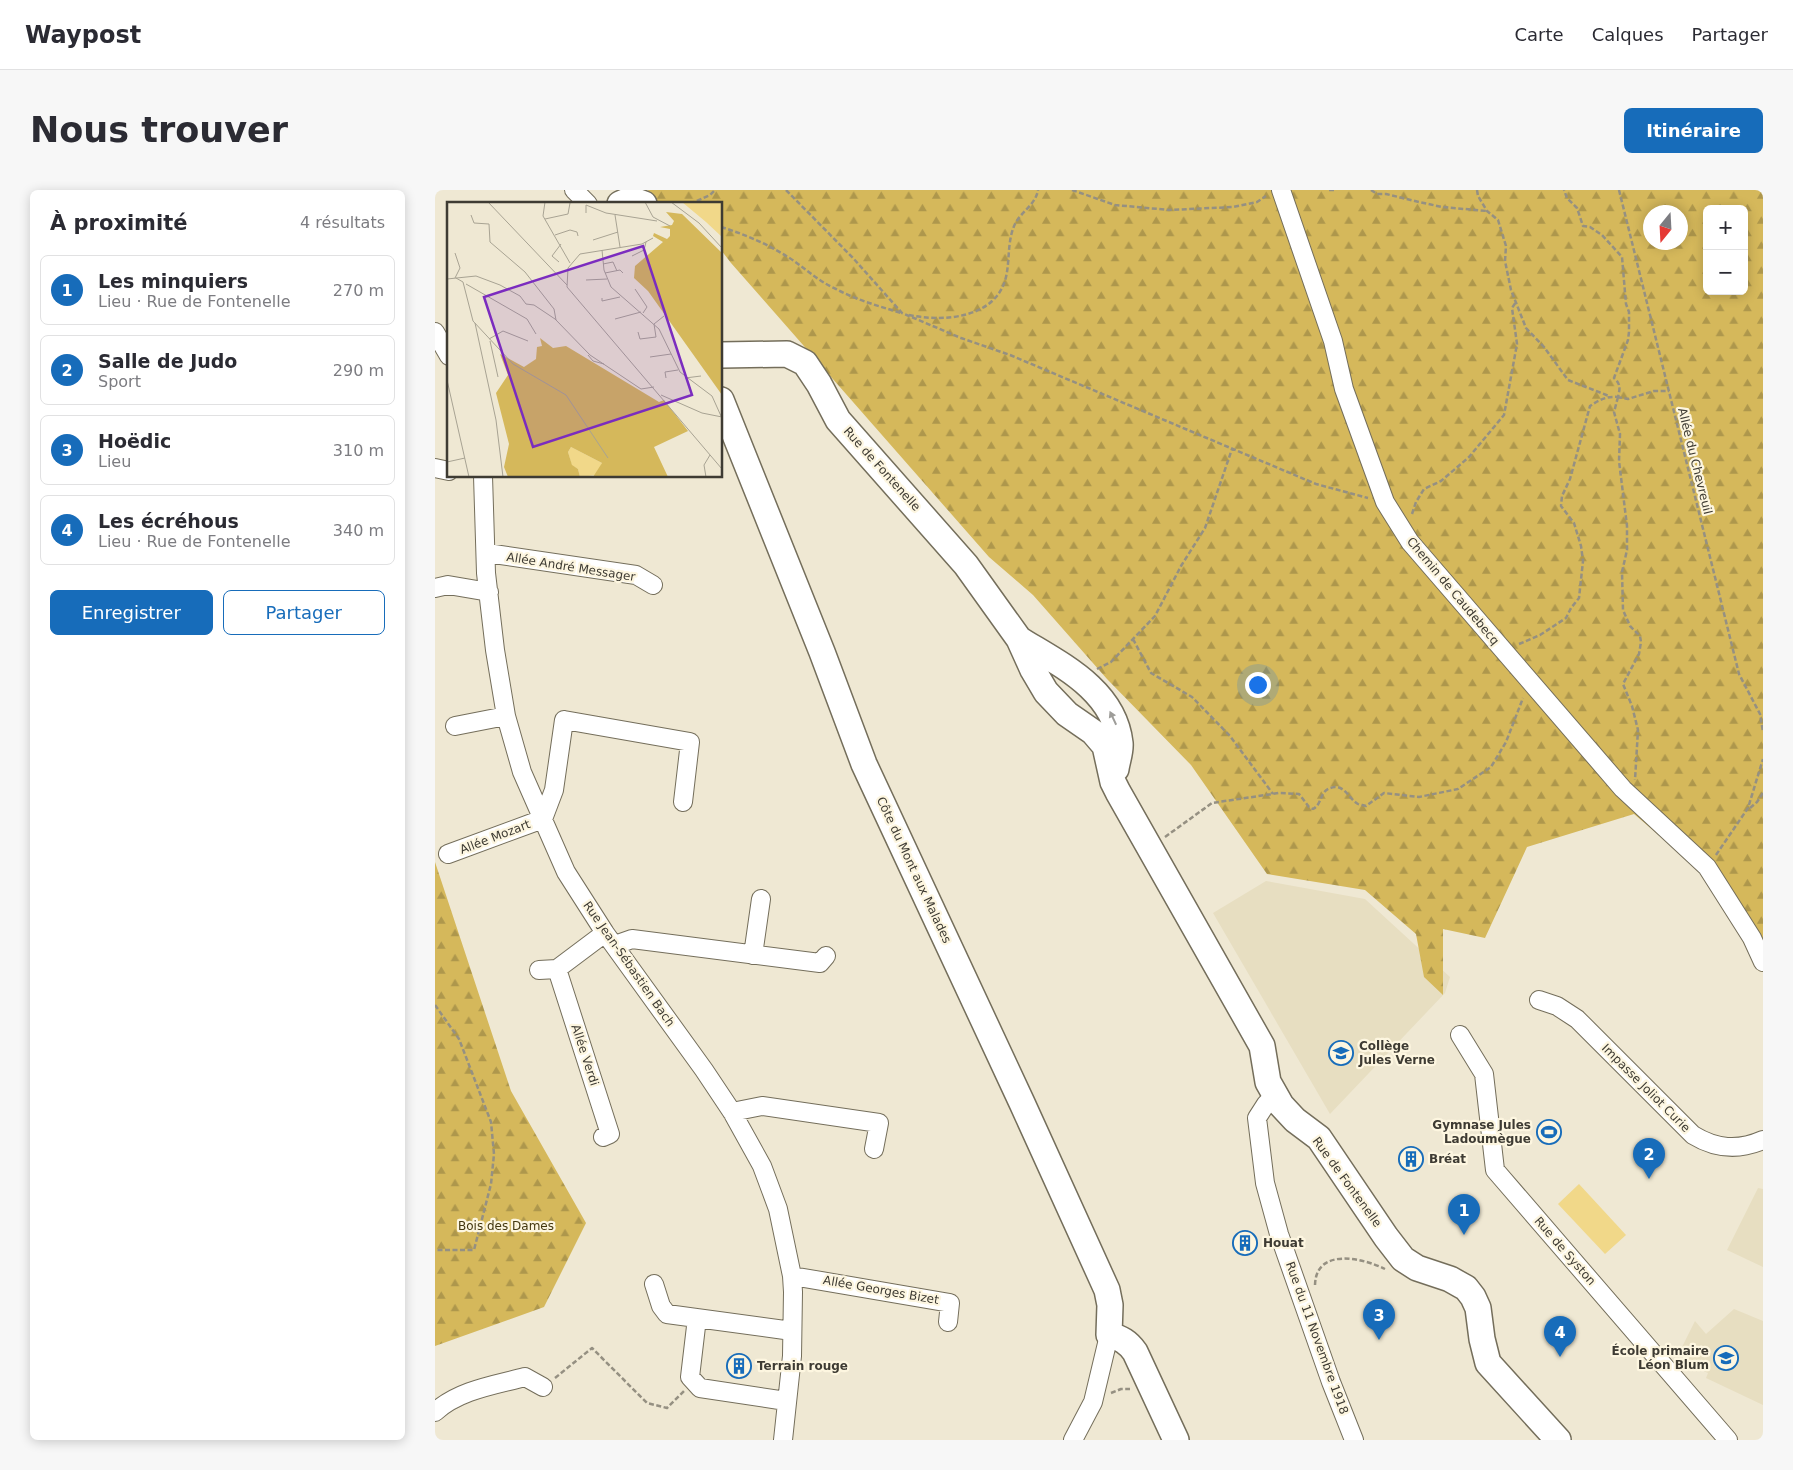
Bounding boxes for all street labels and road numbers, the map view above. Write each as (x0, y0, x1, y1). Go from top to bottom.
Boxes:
street label: Allée du Chevreuil (1675, 406, 1715, 516)
street label: Rue de Fontenelle (841, 424, 923, 514)
street label: Chemin de Caudebecq (1404, 534, 1502, 648)
street label: Allée André Messager (506, 550, 636, 584)
street label: Côte du Mont aux Malades (874, 795, 954, 945)
street label: Allée Mozart (458, 817, 533, 857)
street label: Rue Jean-Sébastien Bach (580, 899, 678, 1029)
street label: Allée Verdi (568, 1022, 602, 1088)
street label: Impasse Joliot Curie (1599, 1041, 1693, 1135)
street label: Rue de Fontenelle (1310, 1134, 1384, 1230)
street label: Rue de Syston (1531, 1214, 1599, 1288)
street label: Rue du 11 Novembre 1918 (1283, 1260, 1351, 1416)
street label: Allée Georges Bizet (822, 1273, 940, 1307)

